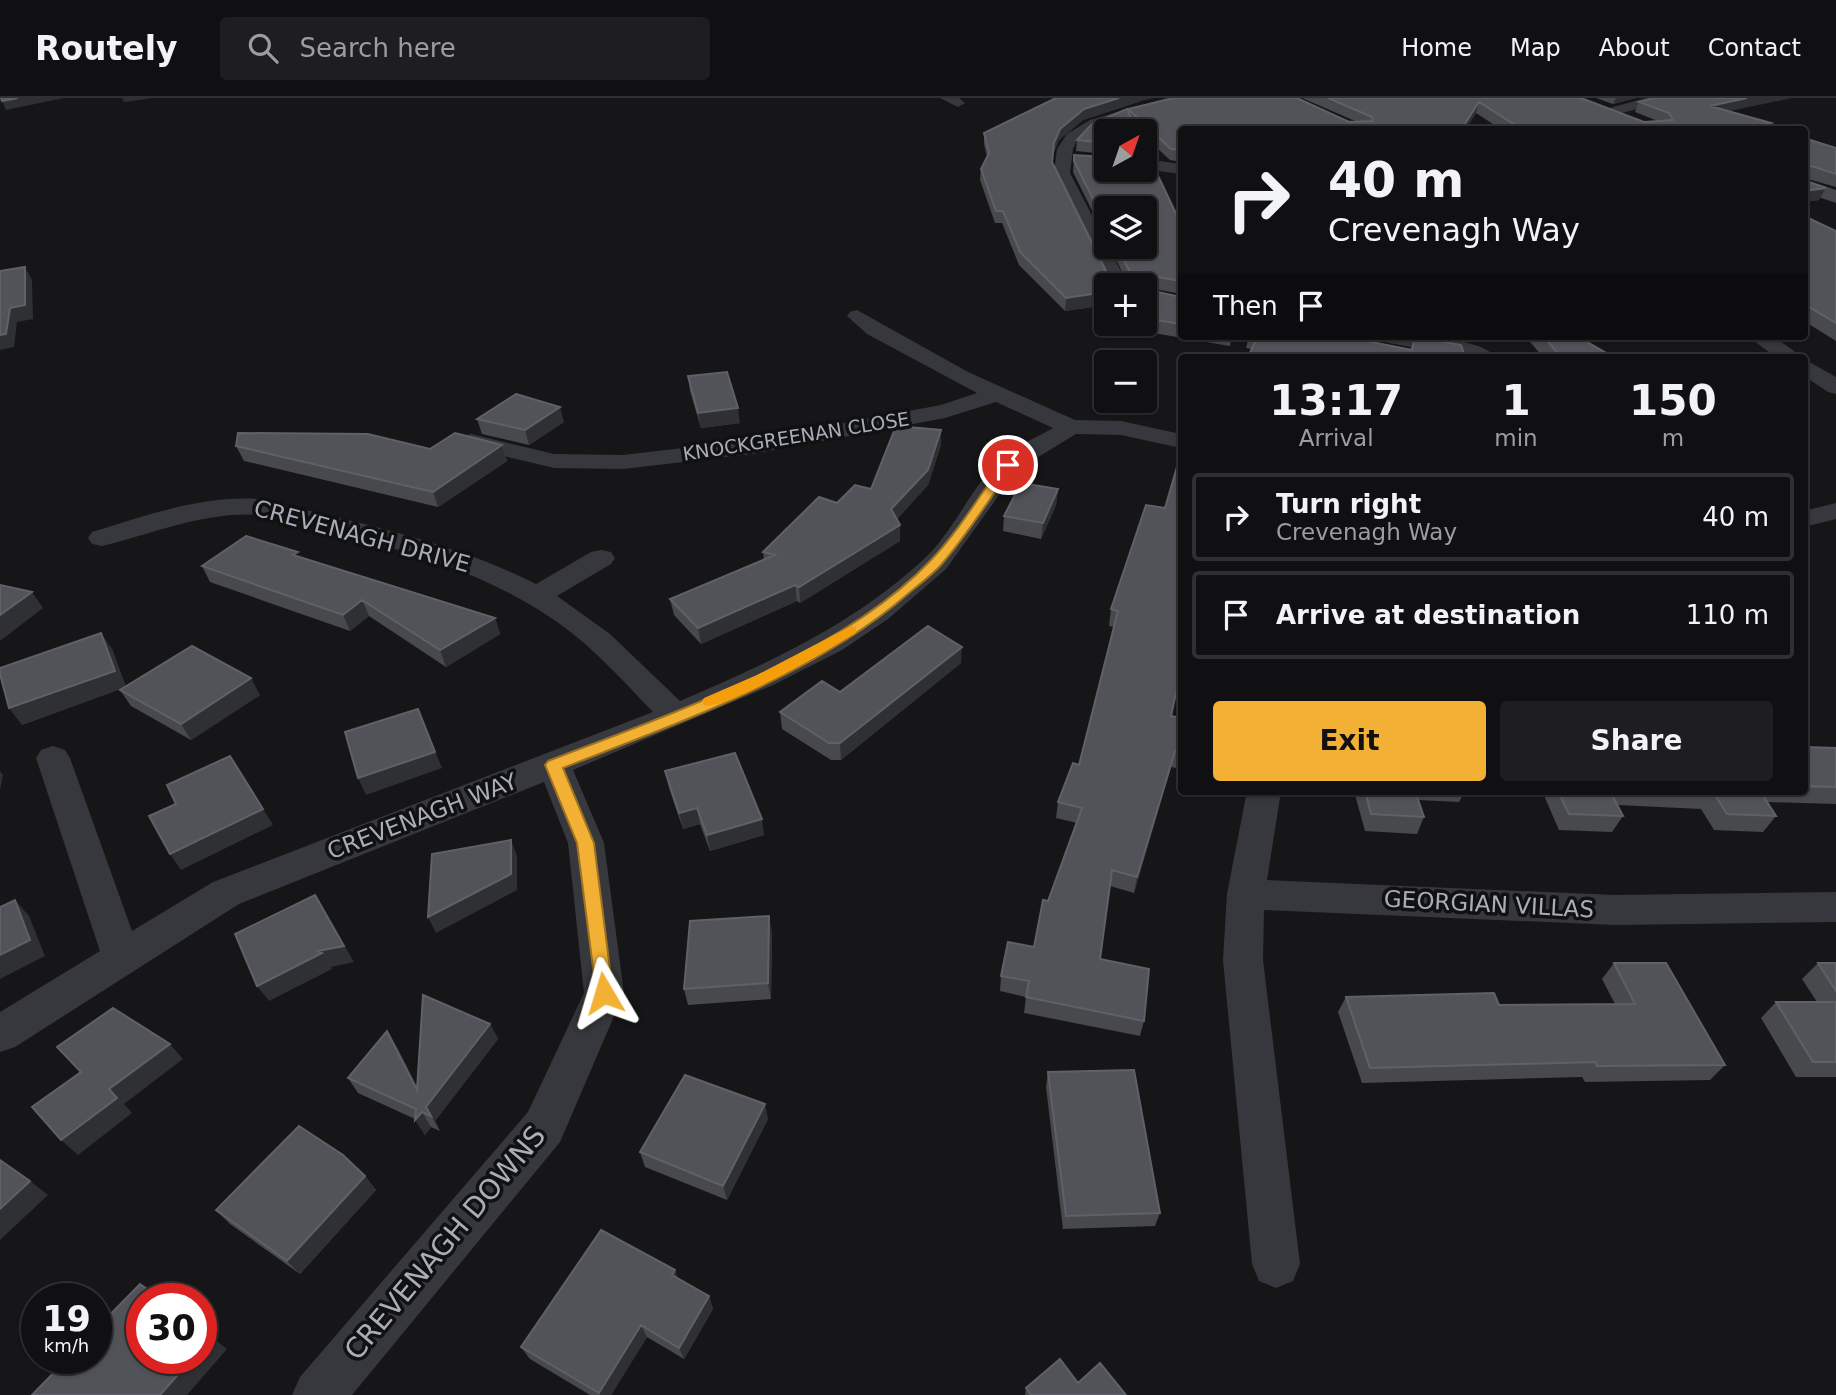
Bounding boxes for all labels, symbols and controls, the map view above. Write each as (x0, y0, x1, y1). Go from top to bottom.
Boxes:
search box (220, 17, 710, 80)
text: Routely (35, 29, 178, 68)
icon: search (244, 29, 282, 67)
text: Search here (300, 33, 456, 63)
text: Home (1401, 34, 1472, 62)
text: Map (1510, 34, 1561, 62)
text: About (1599, 34, 1670, 62)
text: Contact (1708, 34, 1801, 62)
north arrow (1094, 119, 1157, 182)
map controls (1094, 119, 1157, 413)
text: 40 m (1328, 152, 1464, 209)
icon: right (1213, 154, 1304, 245)
button: layers (1094, 196, 1157, 259)
text: Crevenagh Way (1328, 211, 1580, 249)
button: + (1094, 273, 1157, 336)
icon: arrive (1292, 287, 1330, 325)
text: Then (1213, 291, 1278, 321)
button: − (1094, 350, 1157, 413)
text: 13:17 (1269, 376, 1403, 425)
text: 1 (1501, 376, 1531, 425)
text: 150 (1629, 376, 1717, 425)
street label: KNOCKGREENAN CLOSE (681, 407, 911, 465)
text: Arrival (1299, 425, 1374, 451)
text: min (1494, 425, 1538, 451)
text: m (1662, 425, 1684, 451)
pin (978, 435, 1038, 495)
icon: arrive (989, 446, 1027, 484)
text: Turn right (1276, 489, 1421, 519)
street label: CREVENAGH DRIVE (251, 495, 473, 577)
icon: right (1217, 498, 1255, 536)
text: 40 m (1702, 502, 1769, 532)
text: Crevenagh Way (1276, 519, 1457, 545)
icon: arrive (1217, 596, 1255, 634)
text: Arrive at destination (1276, 600, 1580, 630)
text: 110 m (1686, 600, 1769, 630)
button: Exit (1213, 701, 1486, 781)
button: Share (1500, 701, 1773, 781)
street label: CREVENAGH WAY (323, 767, 521, 864)
street label: GEORGIAN VILLAS (1383, 886, 1595, 922)
position arrow (567, 956, 641, 1030)
street label: CREVENAGH DOWNS (338, 1119, 552, 1367)
speed limit sign: 30 (126, 1283, 217, 1374)
text: 19 (42, 1299, 91, 1339)
text: km/h (44, 1335, 89, 1356)

